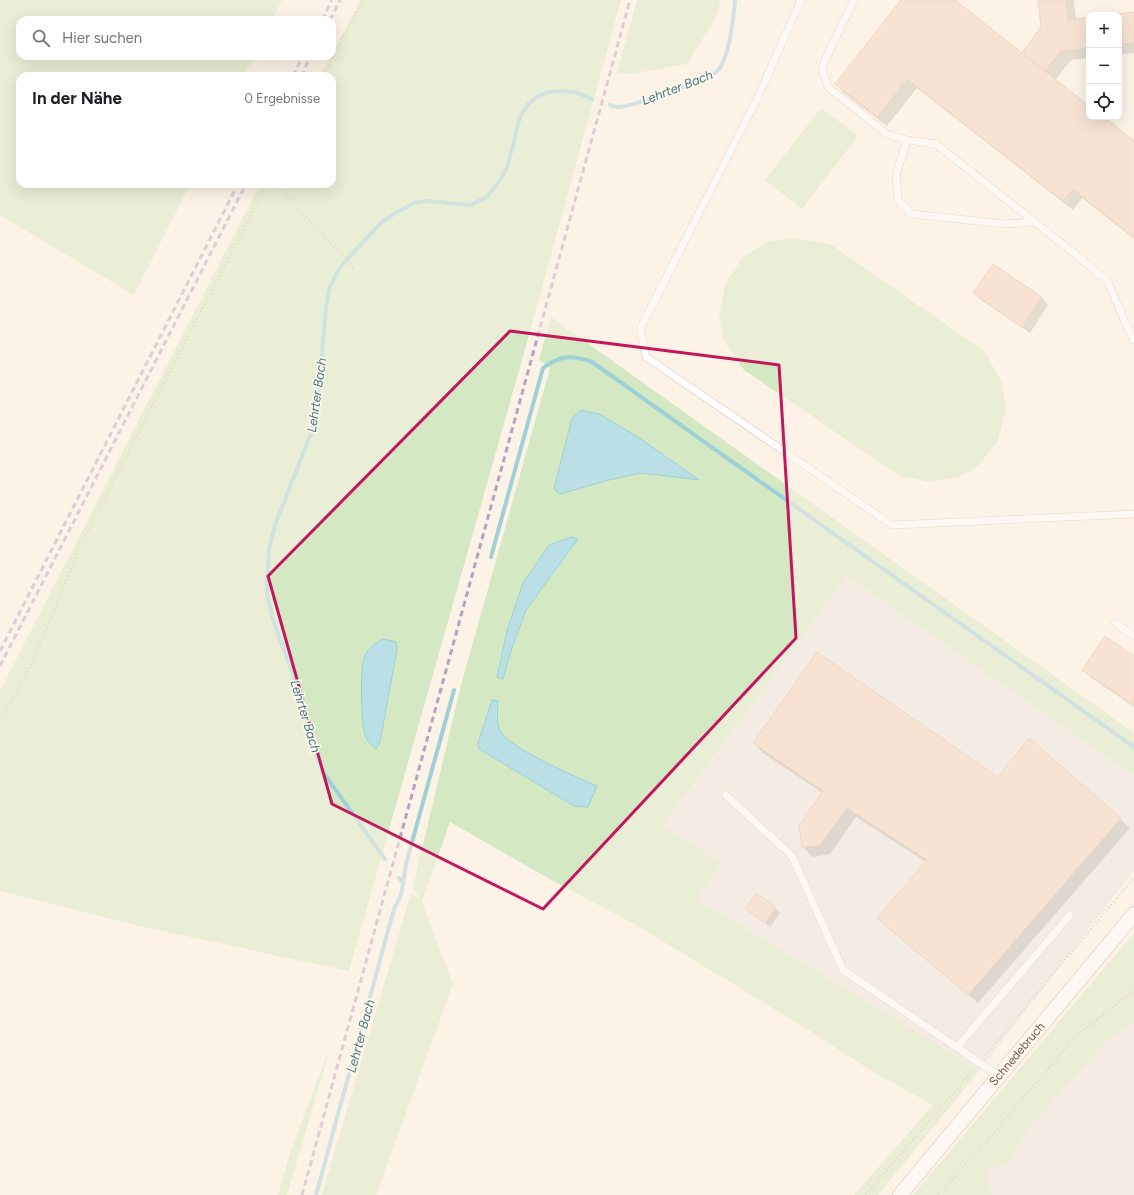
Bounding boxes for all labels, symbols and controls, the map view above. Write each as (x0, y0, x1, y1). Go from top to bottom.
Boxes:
map controls (1086, 12, 1122, 120)
button: + (1086, 12, 1122, 48)
search box (16, 16, 336, 60)
icon: search (30, 27, 52, 49)
text: Hier suchen (62, 29, 142, 47)
button: − (1086, 48, 1122, 84)
water label: Lehrter Bach (639, 67, 715, 108)
button: locate (1086, 84, 1122, 120)
text: In der Nähe (32, 88, 122, 108)
text: 0 Ergebnisse (245, 91, 320, 106)
water label: Lehrter Bach (304, 357, 329, 433)
water label: Lehrter Bach (287, 678, 324, 754)
water label: Lehrter Bach (344, 998, 377, 1074)
street label: Schnedebruch (986, 1019, 1048, 1089)

